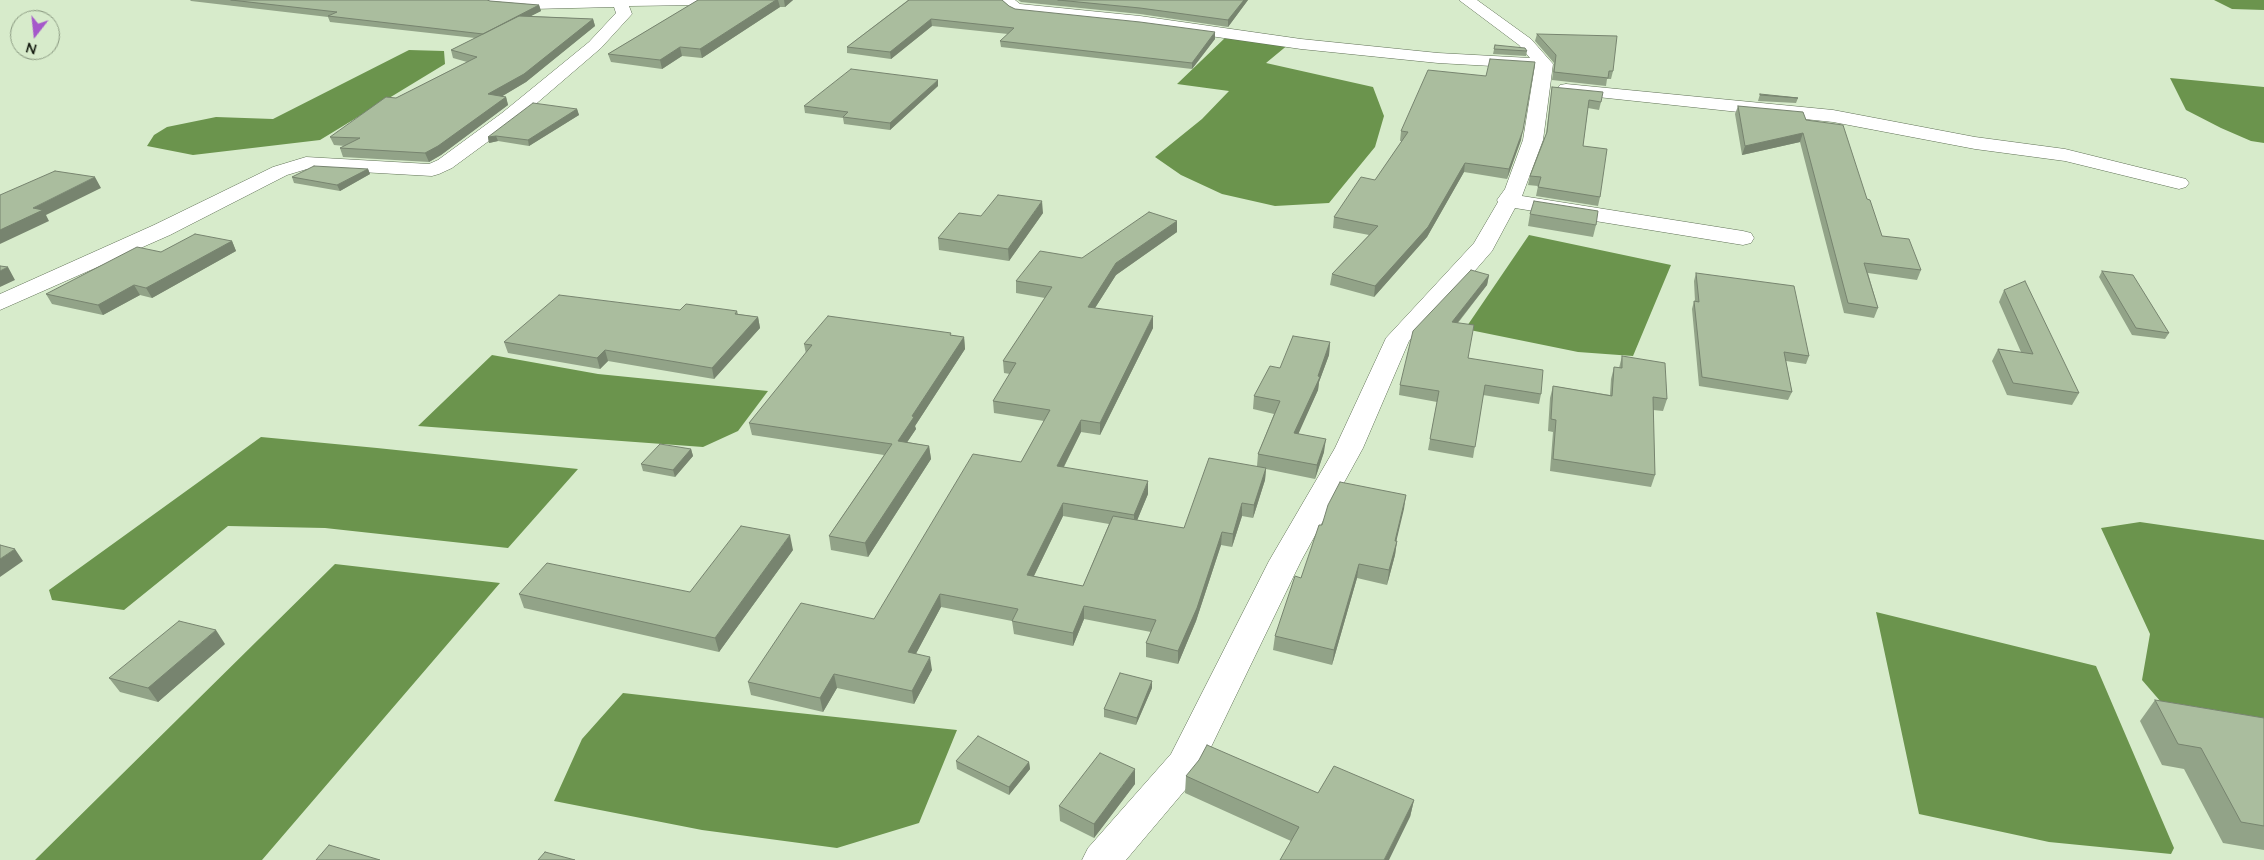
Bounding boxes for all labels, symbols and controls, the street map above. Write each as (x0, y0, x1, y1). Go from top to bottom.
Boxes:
north arrow (10, 10, 60, 60)
text: N (23, 39, 39, 59)

